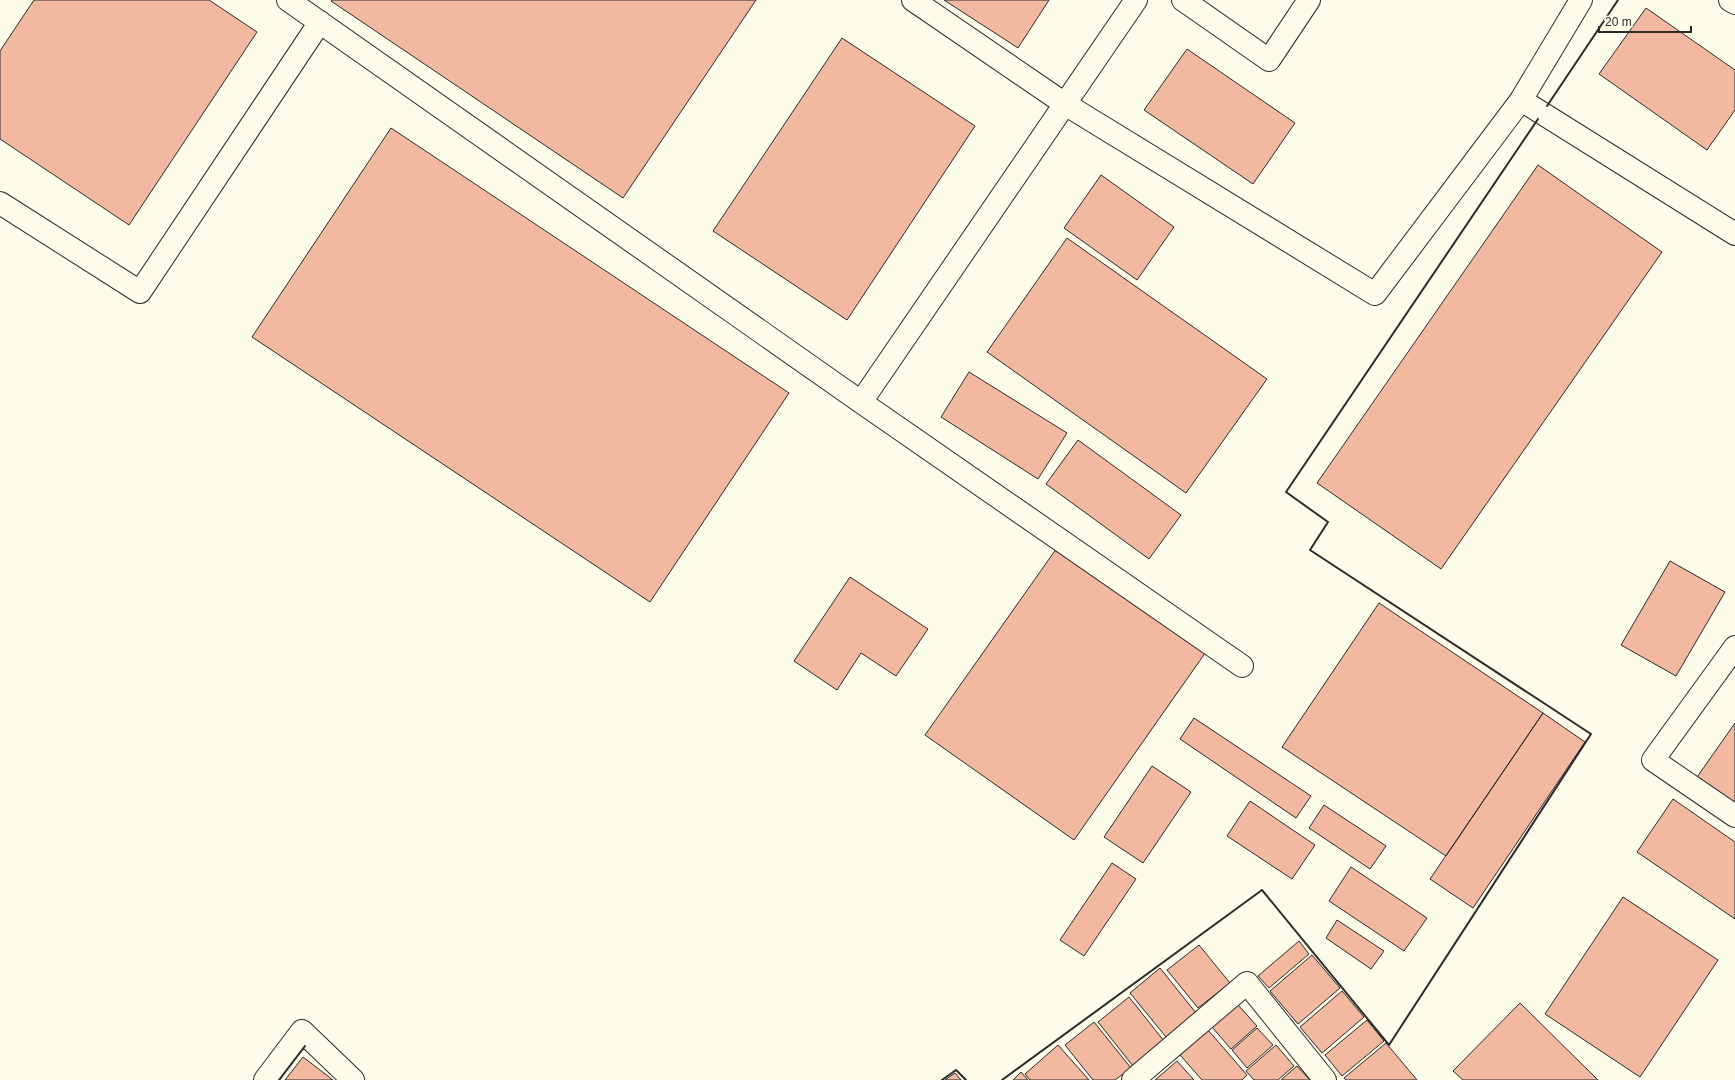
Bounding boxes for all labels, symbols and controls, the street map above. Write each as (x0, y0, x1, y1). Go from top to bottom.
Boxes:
scale bar (1599, 8, 1691, 34)
text: 20 m (1605, 15, 1632, 29)

